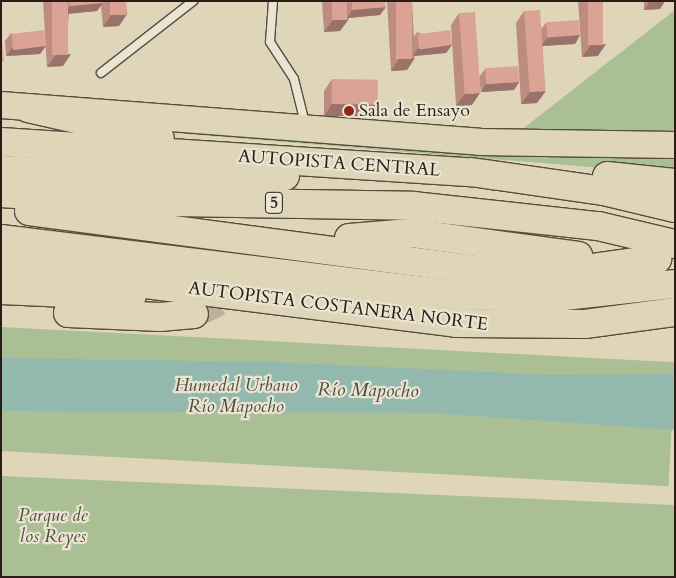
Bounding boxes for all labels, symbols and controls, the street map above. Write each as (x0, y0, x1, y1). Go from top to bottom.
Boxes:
place label: Sala de Ensayo (359, 100, 470, 122)
marker: Sala de Ensayo (343, 105, 355, 117)
street label: AUTOPISTA CENTRAL (237, 146, 441, 182)
road number: 5 (264, 190, 284, 217)
street label: AUTOPISTA COSTANERA NORTE (187, 278, 489, 336)
park label: Humedal Urbano Río Mapocho (174, 376, 298, 418)
water label: Río Mapocho (317, 379, 419, 403)
park label: Parque de los Reyes (18, 506, 88, 548)

